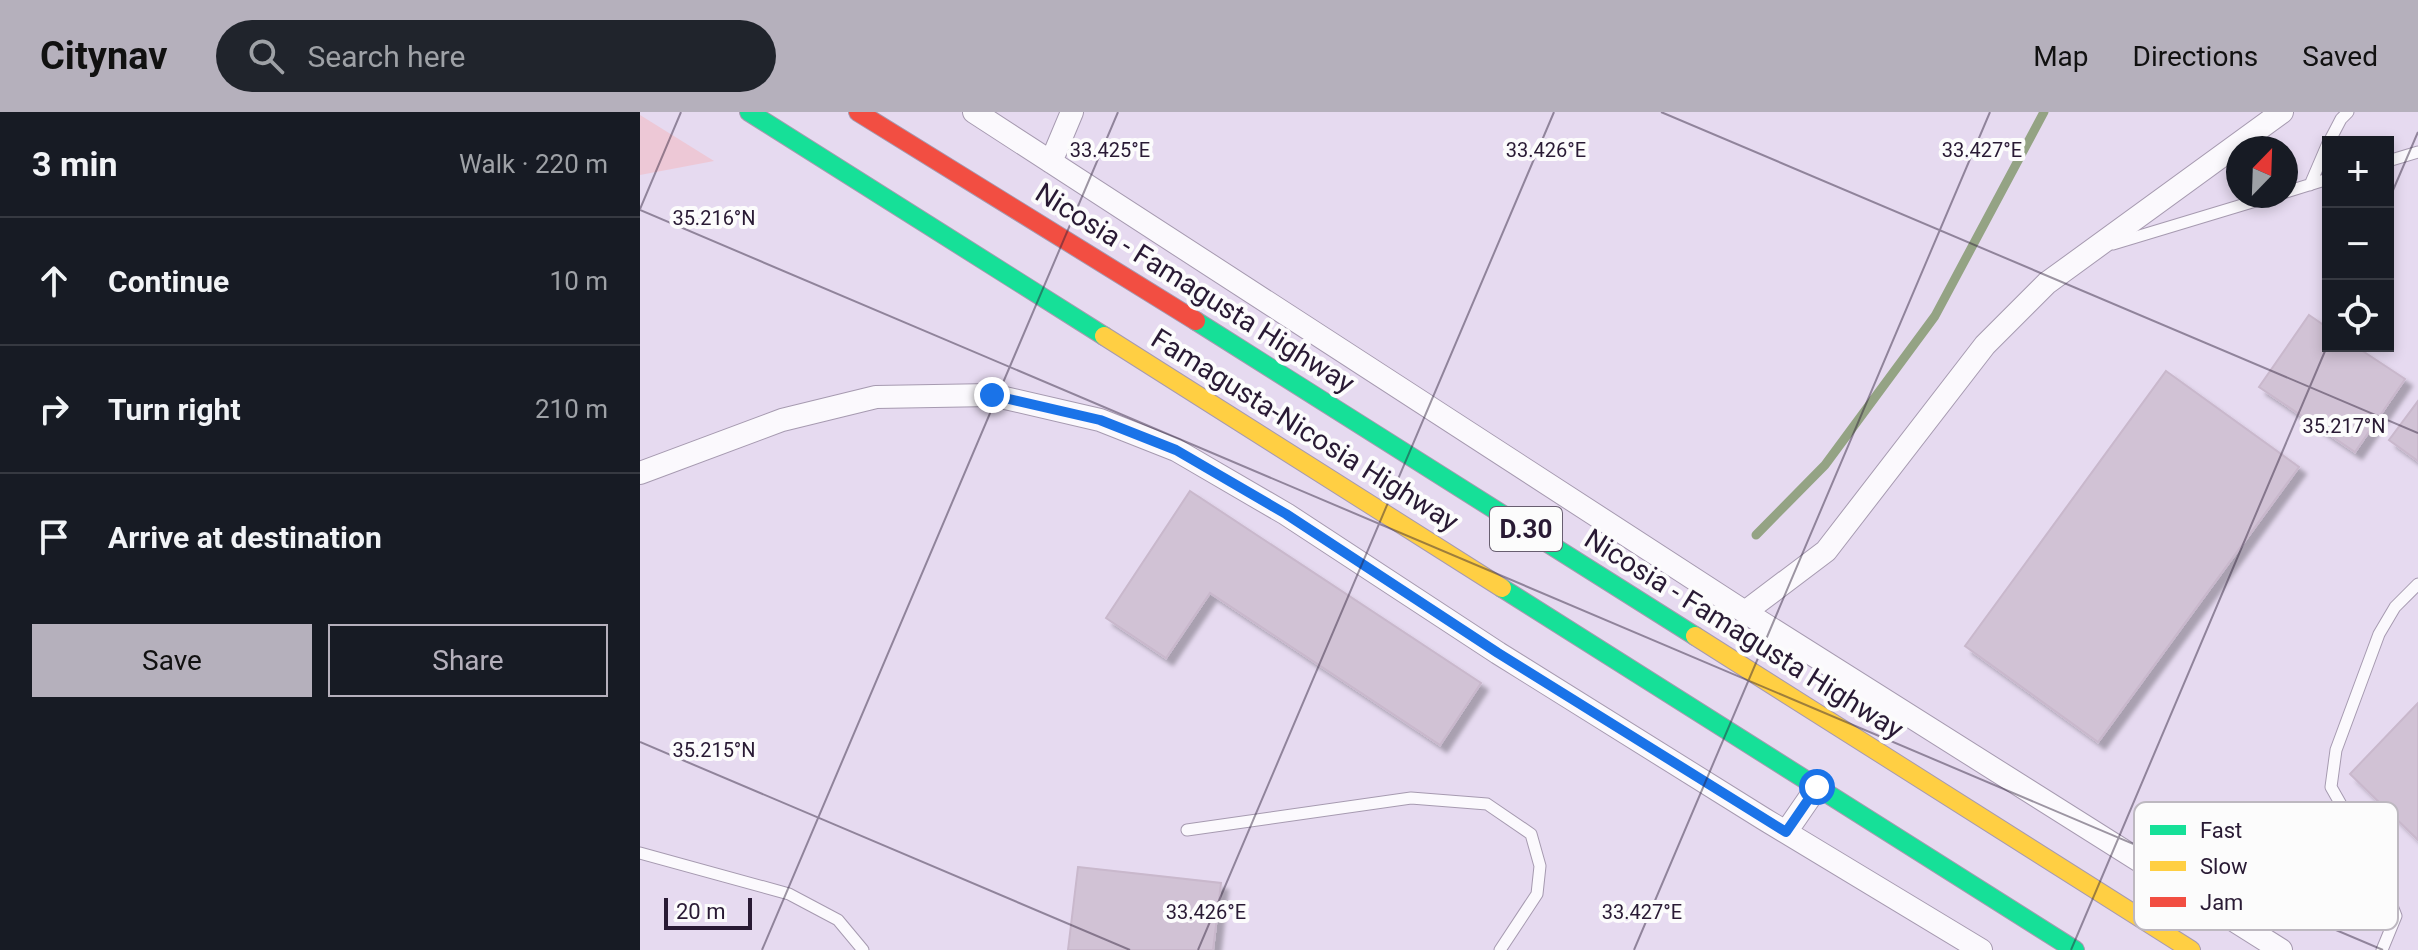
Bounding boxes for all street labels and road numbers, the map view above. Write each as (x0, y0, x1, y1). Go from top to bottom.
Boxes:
street label: Nicosia - Famagusta Highway (1029, 176, 1361, 400)
street label: Famagusta-Nicosia Highway (1145, 322, 1465, 538)
road number: D.30 (1490, 507, 1562, 551)
street label: Nicosia - Famagusta Highway (1578, 522, 1910, 746)

